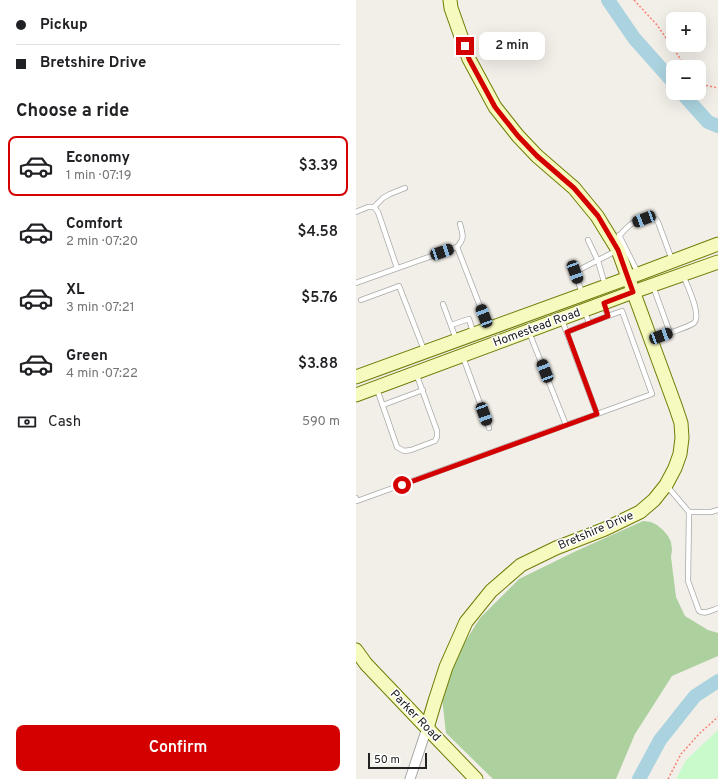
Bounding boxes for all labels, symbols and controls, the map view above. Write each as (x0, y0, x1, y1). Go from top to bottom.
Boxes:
map controls (666, 12, 706, 100)
button: + (666, 12, 706, 52)
text: Pickup (40, 16, 88, 35)
callout: 2 min (479, 32, 545, 60)
route end (456, 37, 474, 55)
text: 2 min (495, 38, 529, 54)
text: Bretshire Drive (40, 54, 146, 73)
button: − (666, 60, 706, 100)
text: Choose a ride (16, 100, 129, 123)
icon: car (18, 148, 54, 184)
text: Economy (66, 149, 130, 168)
text: $3.39 (299, 157, 338, 176)
text: 1 min · 07:19 (66, 168, 131, 184)
car (631, 209, 657, 229)
icon: car (18, 214, 54, 250)
text: Comfort (66, 215, 123, 234)
text: $4.58 (297, 223, 338, 242)
text: 2 min · 07:20 (66, 234, 138, 250)
car (429, 242, 455, 262)
car (565, 259, 585, 285)
icon: car (18, 280, 54, 316)
text: XL (66, 281, 84, 300)
text: $5.76 (301, 289, 338, 308)
text: 3 min · 07:21 (66, 300, 135, 316)
car (474, 303, 494, 329)
street label: Homestead Road (491, 305, 583, 351)
car (648, 326, 674, 346)
icon: car (18, 346, 54, 382)
text: Green (66, 347, 108, 366)
text: $3.88 (298, 355, 338, 374)
car (535, 358, 555, 384)
text: 4 min · 07:22 (66, 366, 138, 382)
car (474, 401, 494, 427)
icon: cash (16, 411, 38, 433)
text: Cash (48, 413, 81, 432)
text: 590 m (302, 414, 340, 430)
route start (393, 476, 411, 494)
street label: Bretshire Drive (556, 508, 636, 554)
street label: Parker Road (386, 687, 444, 745)
button: Confirm (16, 725, 340, 771)
scale bar (368, 751, 427, 770)
text: 50 m (374, 753, 400, 767)

